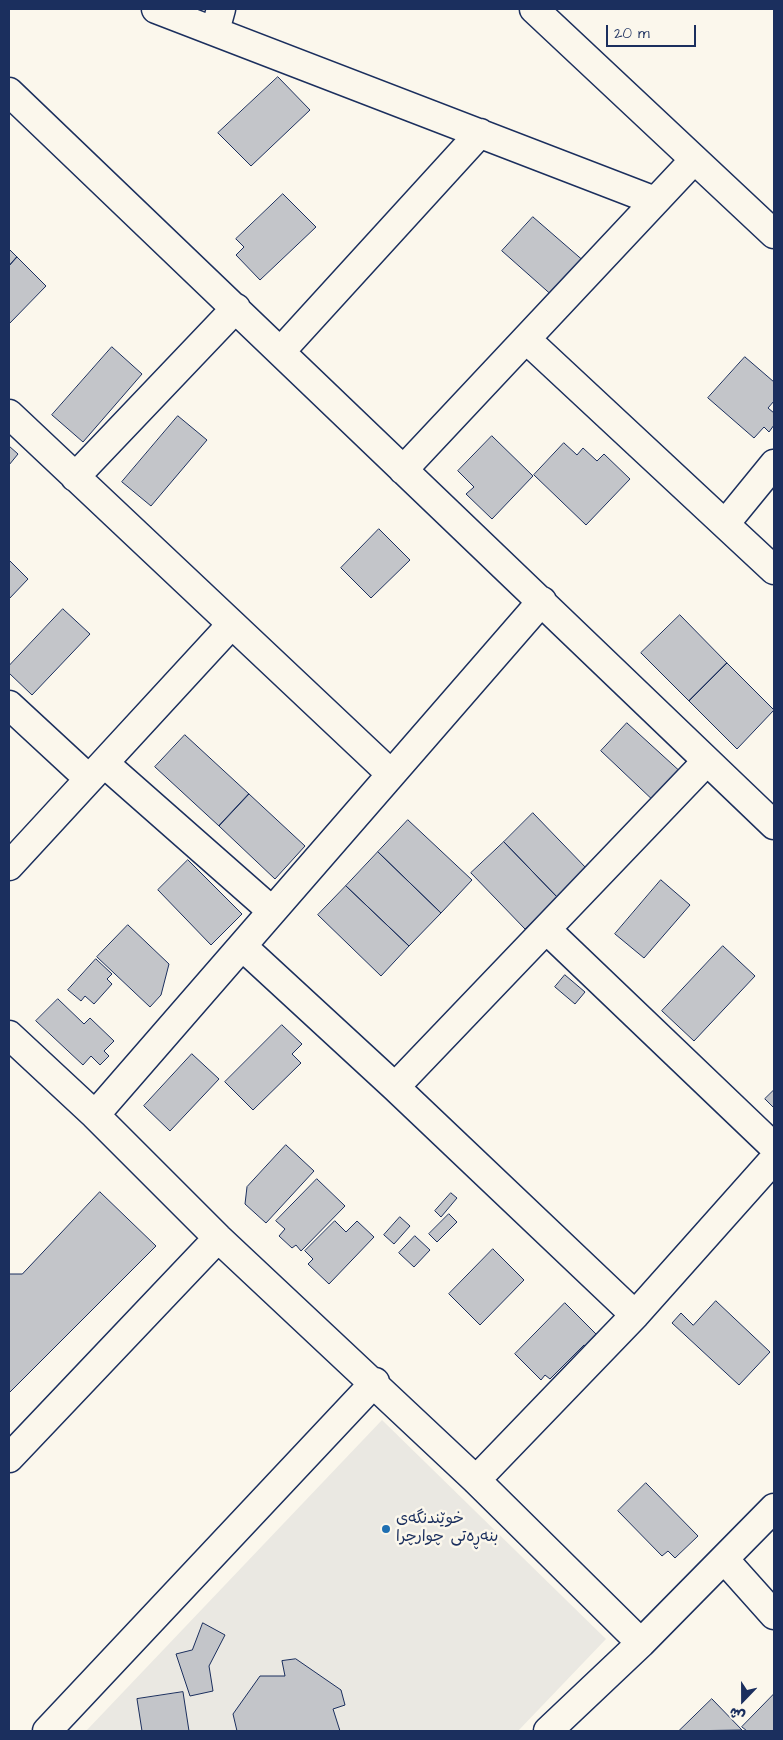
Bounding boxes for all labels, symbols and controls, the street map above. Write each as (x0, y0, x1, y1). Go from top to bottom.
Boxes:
scale bar (608, 15, 698, 47)
text: 20 m (614, 23, 650, 44)
place label: خوێندنگەی بنەڕەتی چوارچرا (396, 1510, 498, 1548)
marker: خوێندنگەی بنەڕەتی چوارچرا (380, 1523, 392, 1535)
north arrow (718, 1675, 768, 1725)
text: ش (726, 1702, 748, 1726)

